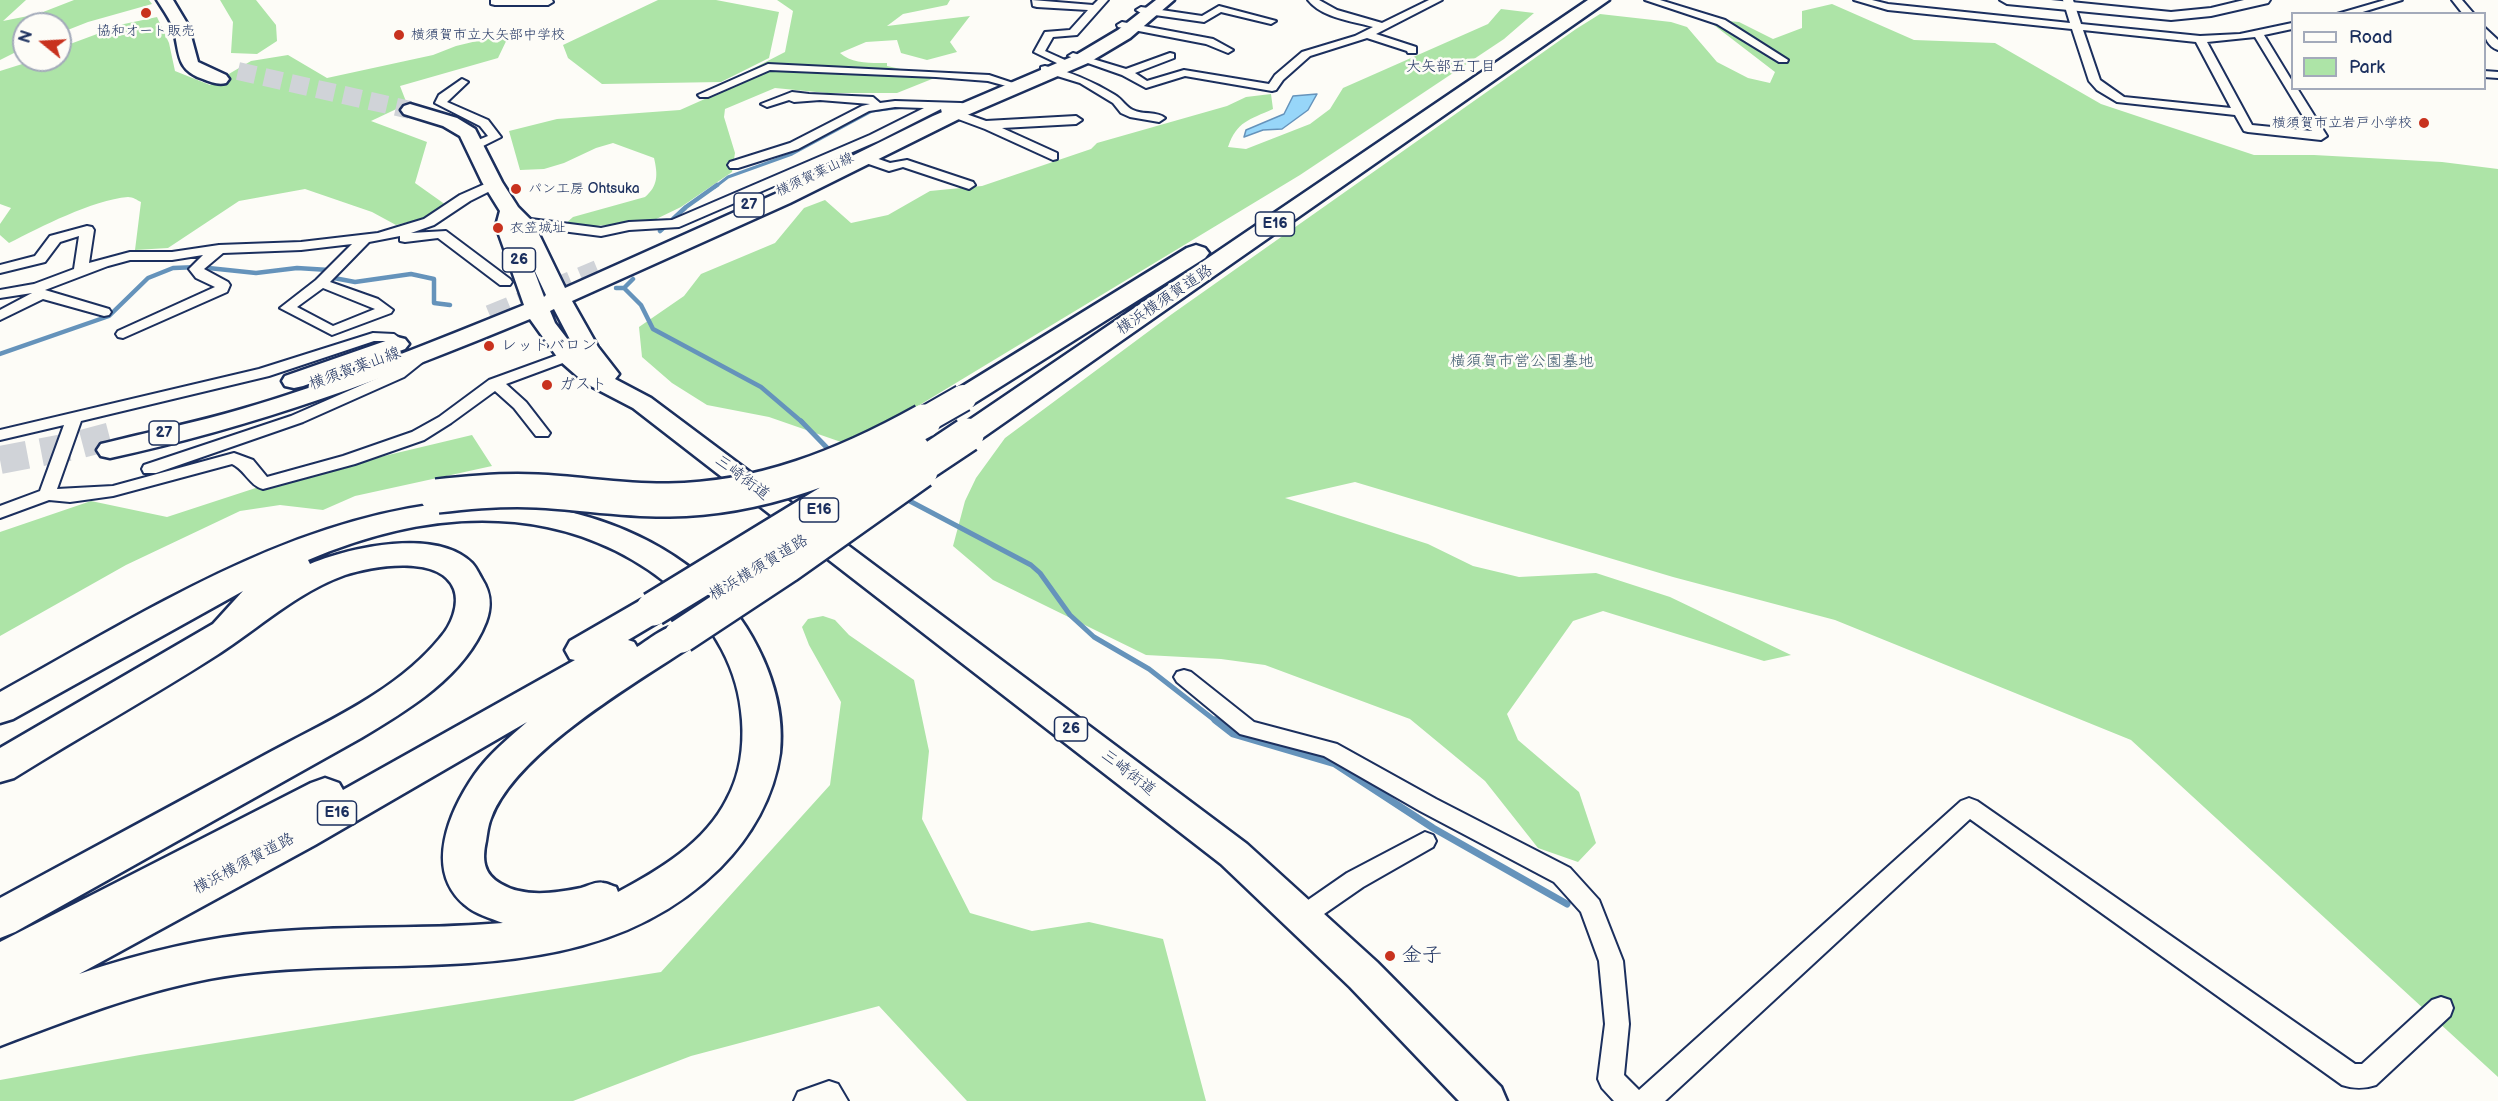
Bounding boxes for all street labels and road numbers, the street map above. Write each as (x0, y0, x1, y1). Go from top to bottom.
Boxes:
street label: 横須賀葉山線 (773, 150, 857, 200)
road number: 27 (734, 193, 764, 217)
road number: E16 (1256, 212, 1294, 236)
road number: 26 (502, 248, 536, 272)
street label: 横浜横須賀道路 (1113, 261, 1217, 339)
street label: 横須賀葉山線 (307, 344, 403, 394)
road number: 27 (149, 421, 179, 445)
street label: 三崎街道 (711, 451, 773, 505)
road number: E16 (800, 498, 838, 522)
street label: 横浜横須賀道路 (706, 531, 812, 605)
road number: 26 (1054, 717, 1088, 741)
street label: 三崎街道 (1097, 746, 1159, 800)
road number: E16 (318, 801, 356, 825)
street label: 横浜横須賀道路 (190, 829, 298, 899)

